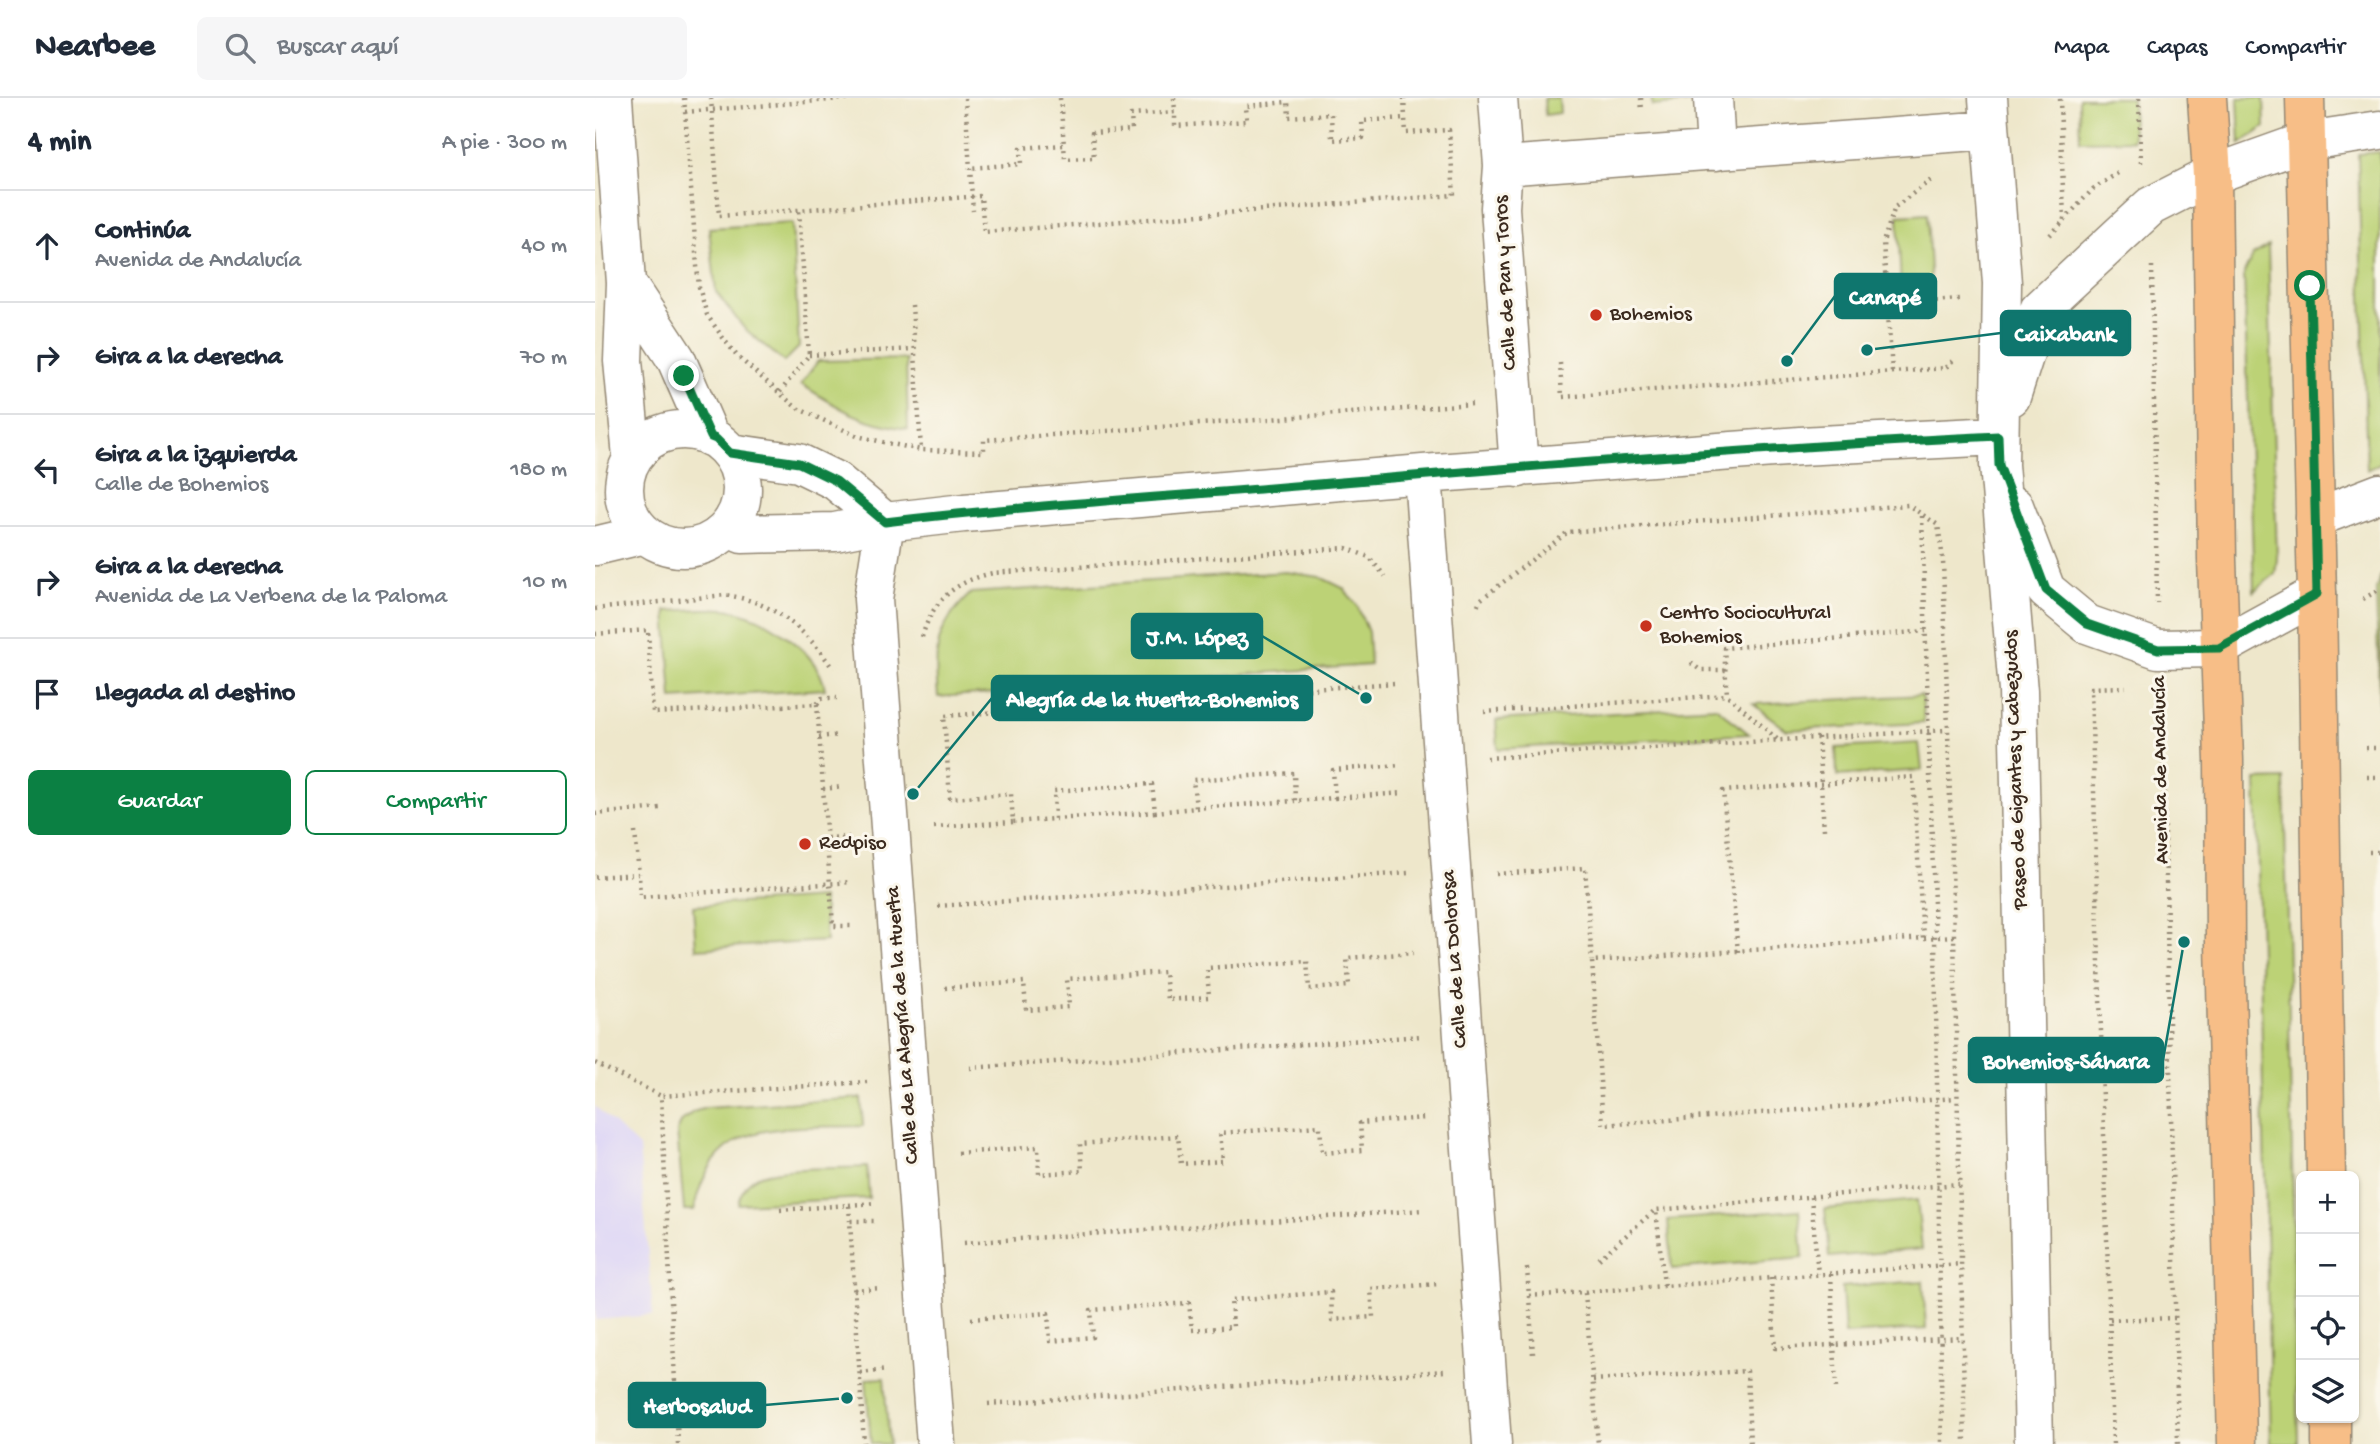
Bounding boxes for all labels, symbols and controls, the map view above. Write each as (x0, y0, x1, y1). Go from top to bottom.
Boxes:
search box (197, 17, 687, 80)
text: Nearbee (35, 29, 155, 67)
icon: search (221, 29, 259, 67)
text: Buscar aquí (277, 33, 399, 64)
text: Mapa (2054, 34, 2109, 63)
text: Capas (2147, 34, 2207, 63)
text: Compartir (2245, 34, 2345, 63)
text: 4 min (28, 126, 91, 161)
text: A pie · 300 m (442, 130, 567, 157)
street label: Calle de Pan y Toros (1490, 194, 1524, 371)
text: Continúa (95, 217, 190, 248)
icon: ahead (28, 227, 66, 265)
text: 40 m (521, 233, 567, 260)
text: Avenida de Andalucía (95, 248, 301, 275)
route start (2294, 270, 2325, 301)
callout: Canapé (1835, 274, 1936, 318)
text: Canapé (1849, 286, 1922, 313)
place label: Bohemios (1609, 303, 1693, 328)
marker: Bohemios (1588, 307, 1604, 323)
callout: Caixabank (2001, 311, 2130, 355)
text: Caixabank (2014, 323, 2118, 350)
icon: right (28, 339, 66, 377)
text: Gira a la derecha (95, 343, 282, 374)
text: 70 m (520, 345, 567, 372)
route end (668, 360, 699, 391)
text: Gira a la izquierda (95, 441, 297, 472)
icon: left (28, 451, 66, 489)
text: 180 m (510, 457, 567, 484)
text: Calle de Bohemios (95, 472, 268, 499)
text: Gira a la derecha (95, 553, 282, 584)
icon: right (28, 563, 66, 601)
text: 10 m (523, 569, 567, 596)
text: Avenida de La Verbena de la Paloma (95, 584, 447, 611)
place label: Centro Sociocultural Bohemios (1659, 602, 1831, 651)
callout: J.M. López (1132, 614, 1262, 658)
marker: Centro Sociocultural Bohemios (1638, 618, 1654, 634)
text: J.M. López (1145, 626, 1250, 653)
street label: Paseo de Gigantes y Cabezudos (2000, 629, 2034, 911)
street label: Avenida de Andalucía (2148, 674, 2176, 864)
icon: arrive (28, 675, 66, 713)
callout: Alegría de la Huerta-Bohemios (992, 676, 1312, 720)
text: Llegada al destino (95, 679, 295, 710)
text: Alegría de la Huerta-Bohemios (1005, 688, 1300, 715)
button: Guardar (28, 770, 291, 835)
button: Compartir (305, 770, 567, 835)
place label: Redpiso (819, 832, 887, 857)
marker: Redpiso (797, 836, 813, 852)
street label: Calle de La Dolorosa (1437, 868, 1475, 1049)
street label: Calle de La Alegría de la Huerta (882, 884, 926, 1165)
callout: Bohemios-Sáhara (1969, 1038, 2163, 1082)
text: Bohemios-Sáhara (1982, 1050, 2150, 1077)
map controls (2296, 1171, 2359, 1423)
button: + (2296, 1171, 2359, 1234)
button: − (2296, 1234, 2359, 1297)
button: locate (2296, 1297, 2359, 1360)
button: layers (2296, 1360, 2359, 1423)
callout: Herbosalud (629, 1383, 765, 1427)
text: Herbosalud (643, 1395, 753, 1422)

